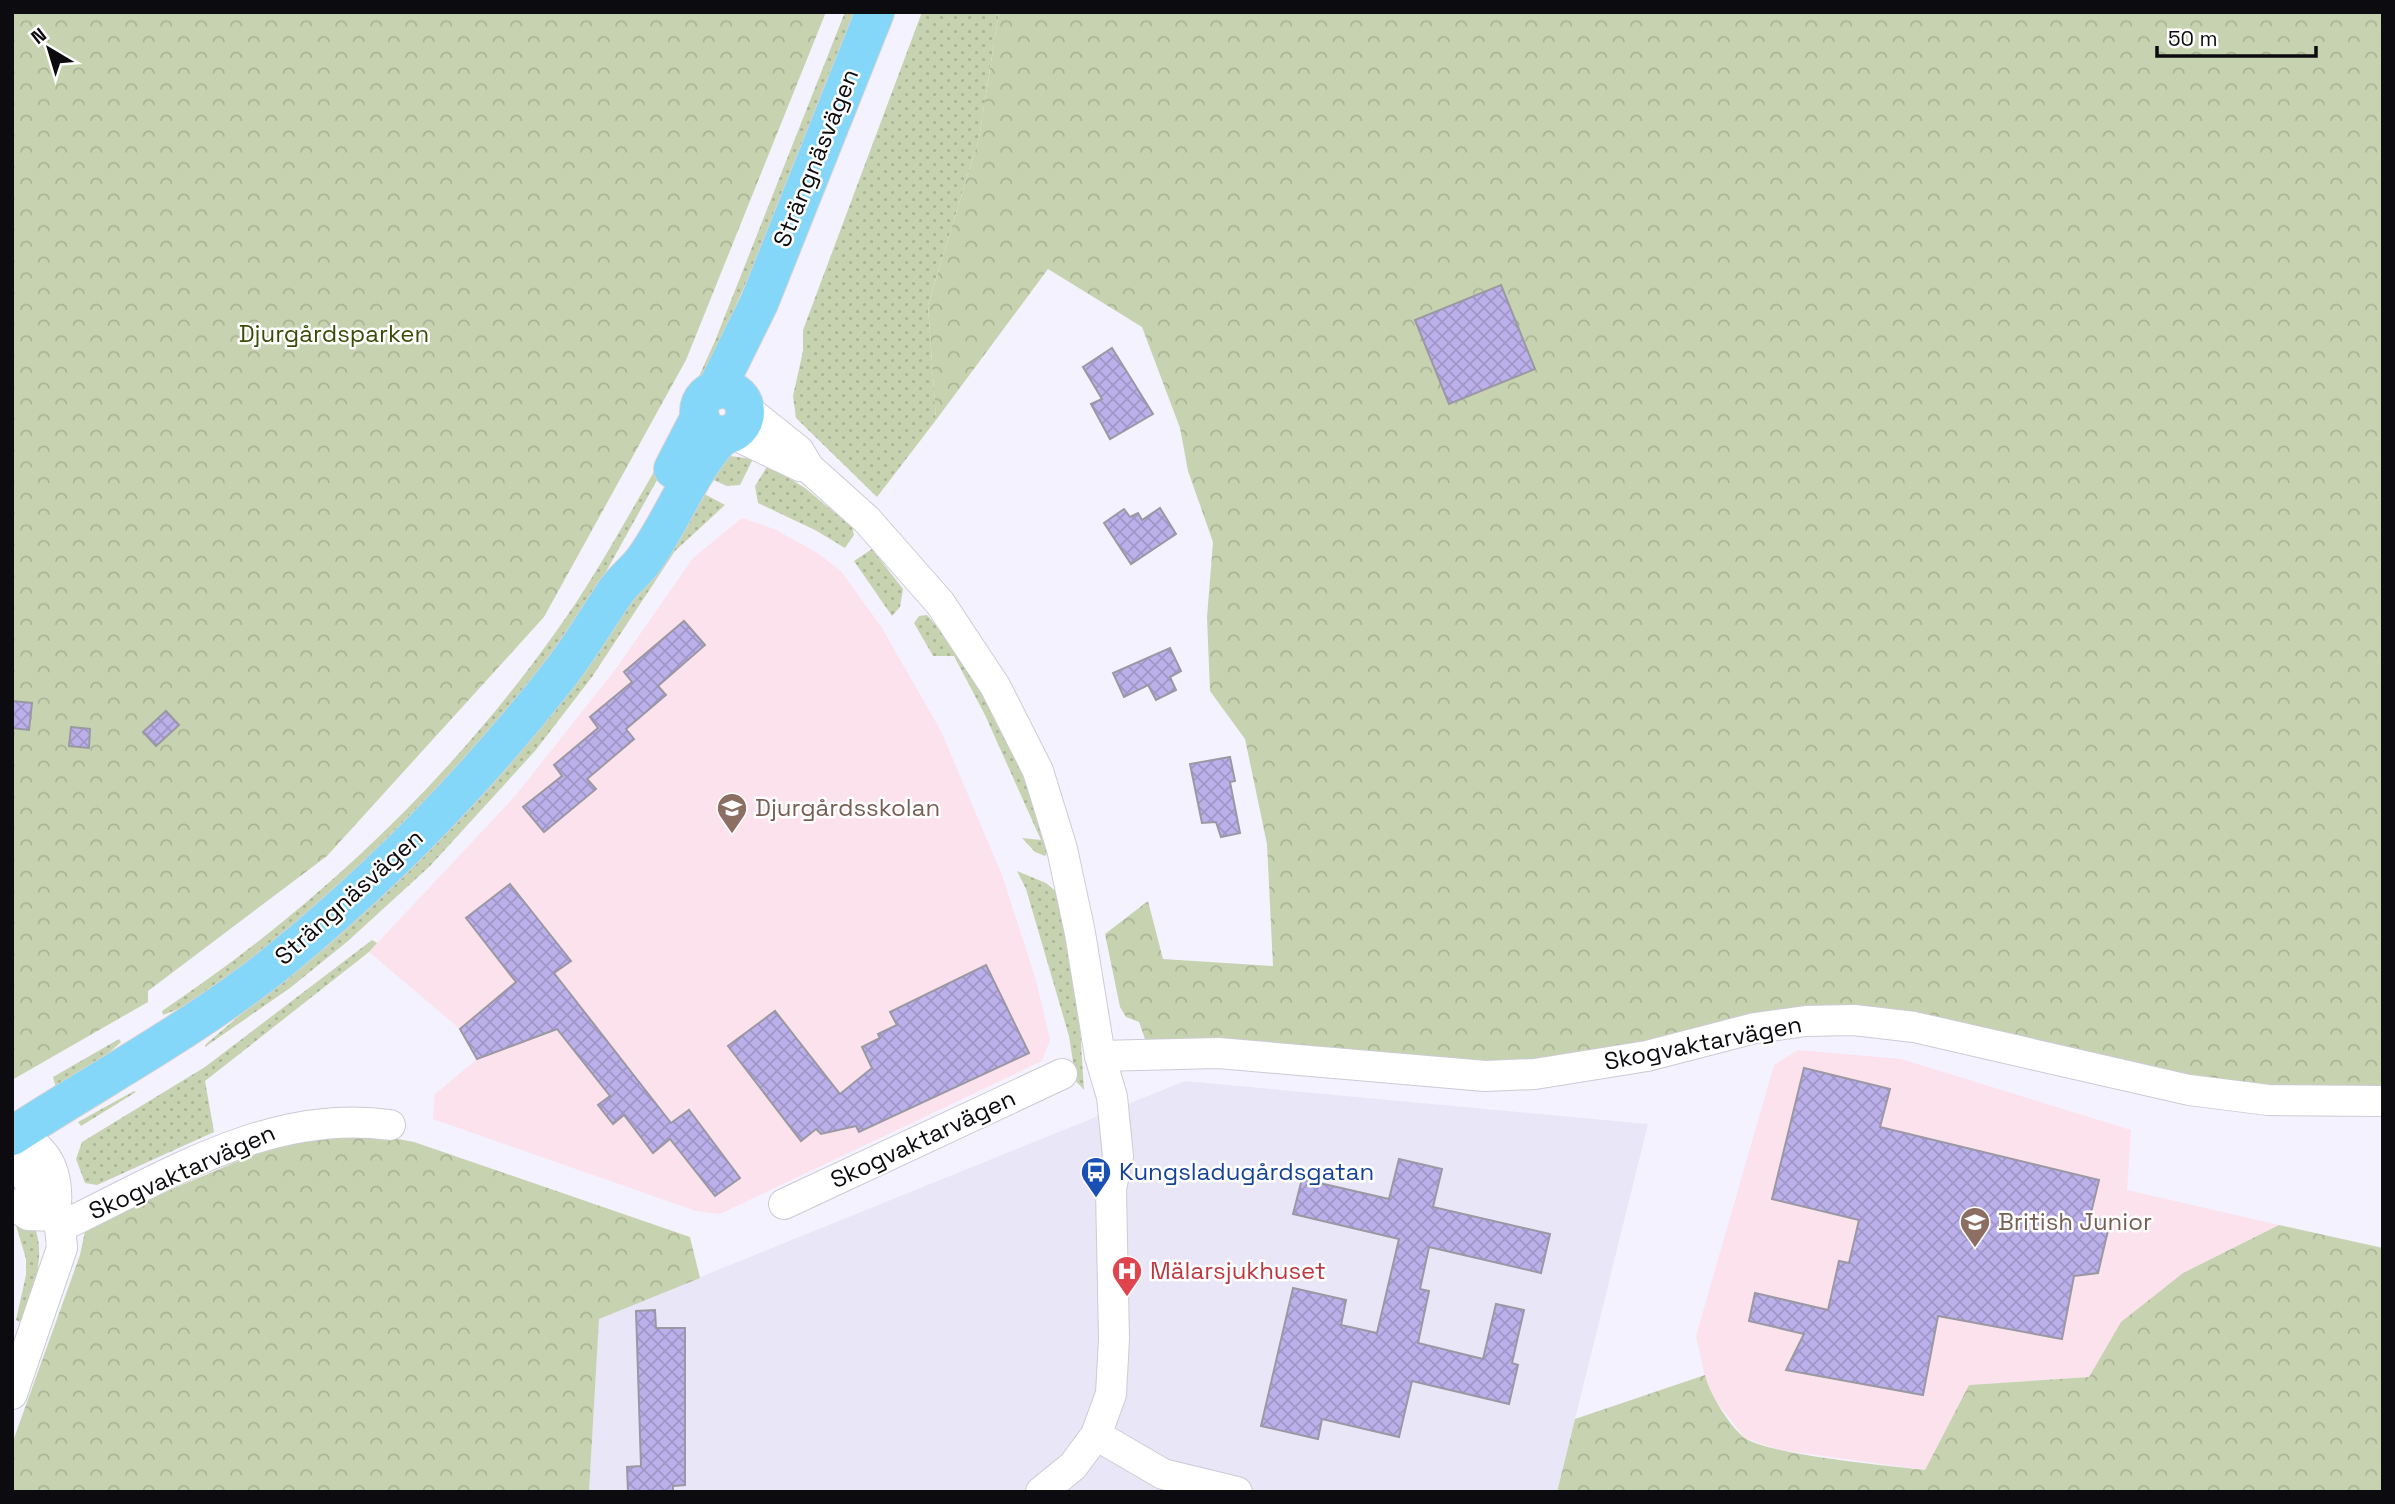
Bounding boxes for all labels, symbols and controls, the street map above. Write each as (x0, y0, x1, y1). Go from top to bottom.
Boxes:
north arrow (14, 14, 84, 84)
scale bar (2157, 14, 2316, 58)
text: N (26, 22, 52, 50)
text: 50 m (2168, 25, 2218, 52)
street label: Strängnäsvägen (766, 64, 865, 251)
park label: Djurgårdsparken (239, 318, 429, 349)
school or university icon: Djurgårdsskolan (715, 791, 749, 835)
place label: Djurgårdsskolan (755, 792, 940, 823)
street label: Strängnäsvägen (268, 822, 429, 971)
street label: Skogvaktarvägen (1601, 1008, 1804, 1077)
street label: Skogvaktarvägen (825, 1082, 1020, 1195)
street label: Skogvaktarvägen (84, 1117, 280, 1227)
bus stop icon: Kungsladugårdsgatan (1079, 1155, 1113, 1199)
place label: Kungsladugårdsgatan (1119, 1156, 1374, 1187)
school or university icon: British Junior (1958, 1205, 1992, 1249)
place label: British Junior (1998, 1206, 2152, 1237)
hospital icon: Mälarsjukhuset (1110, 1254, 1144, 1298)
place label: Mälarsjukhuset (1150, 1255, 1326, 1286)

